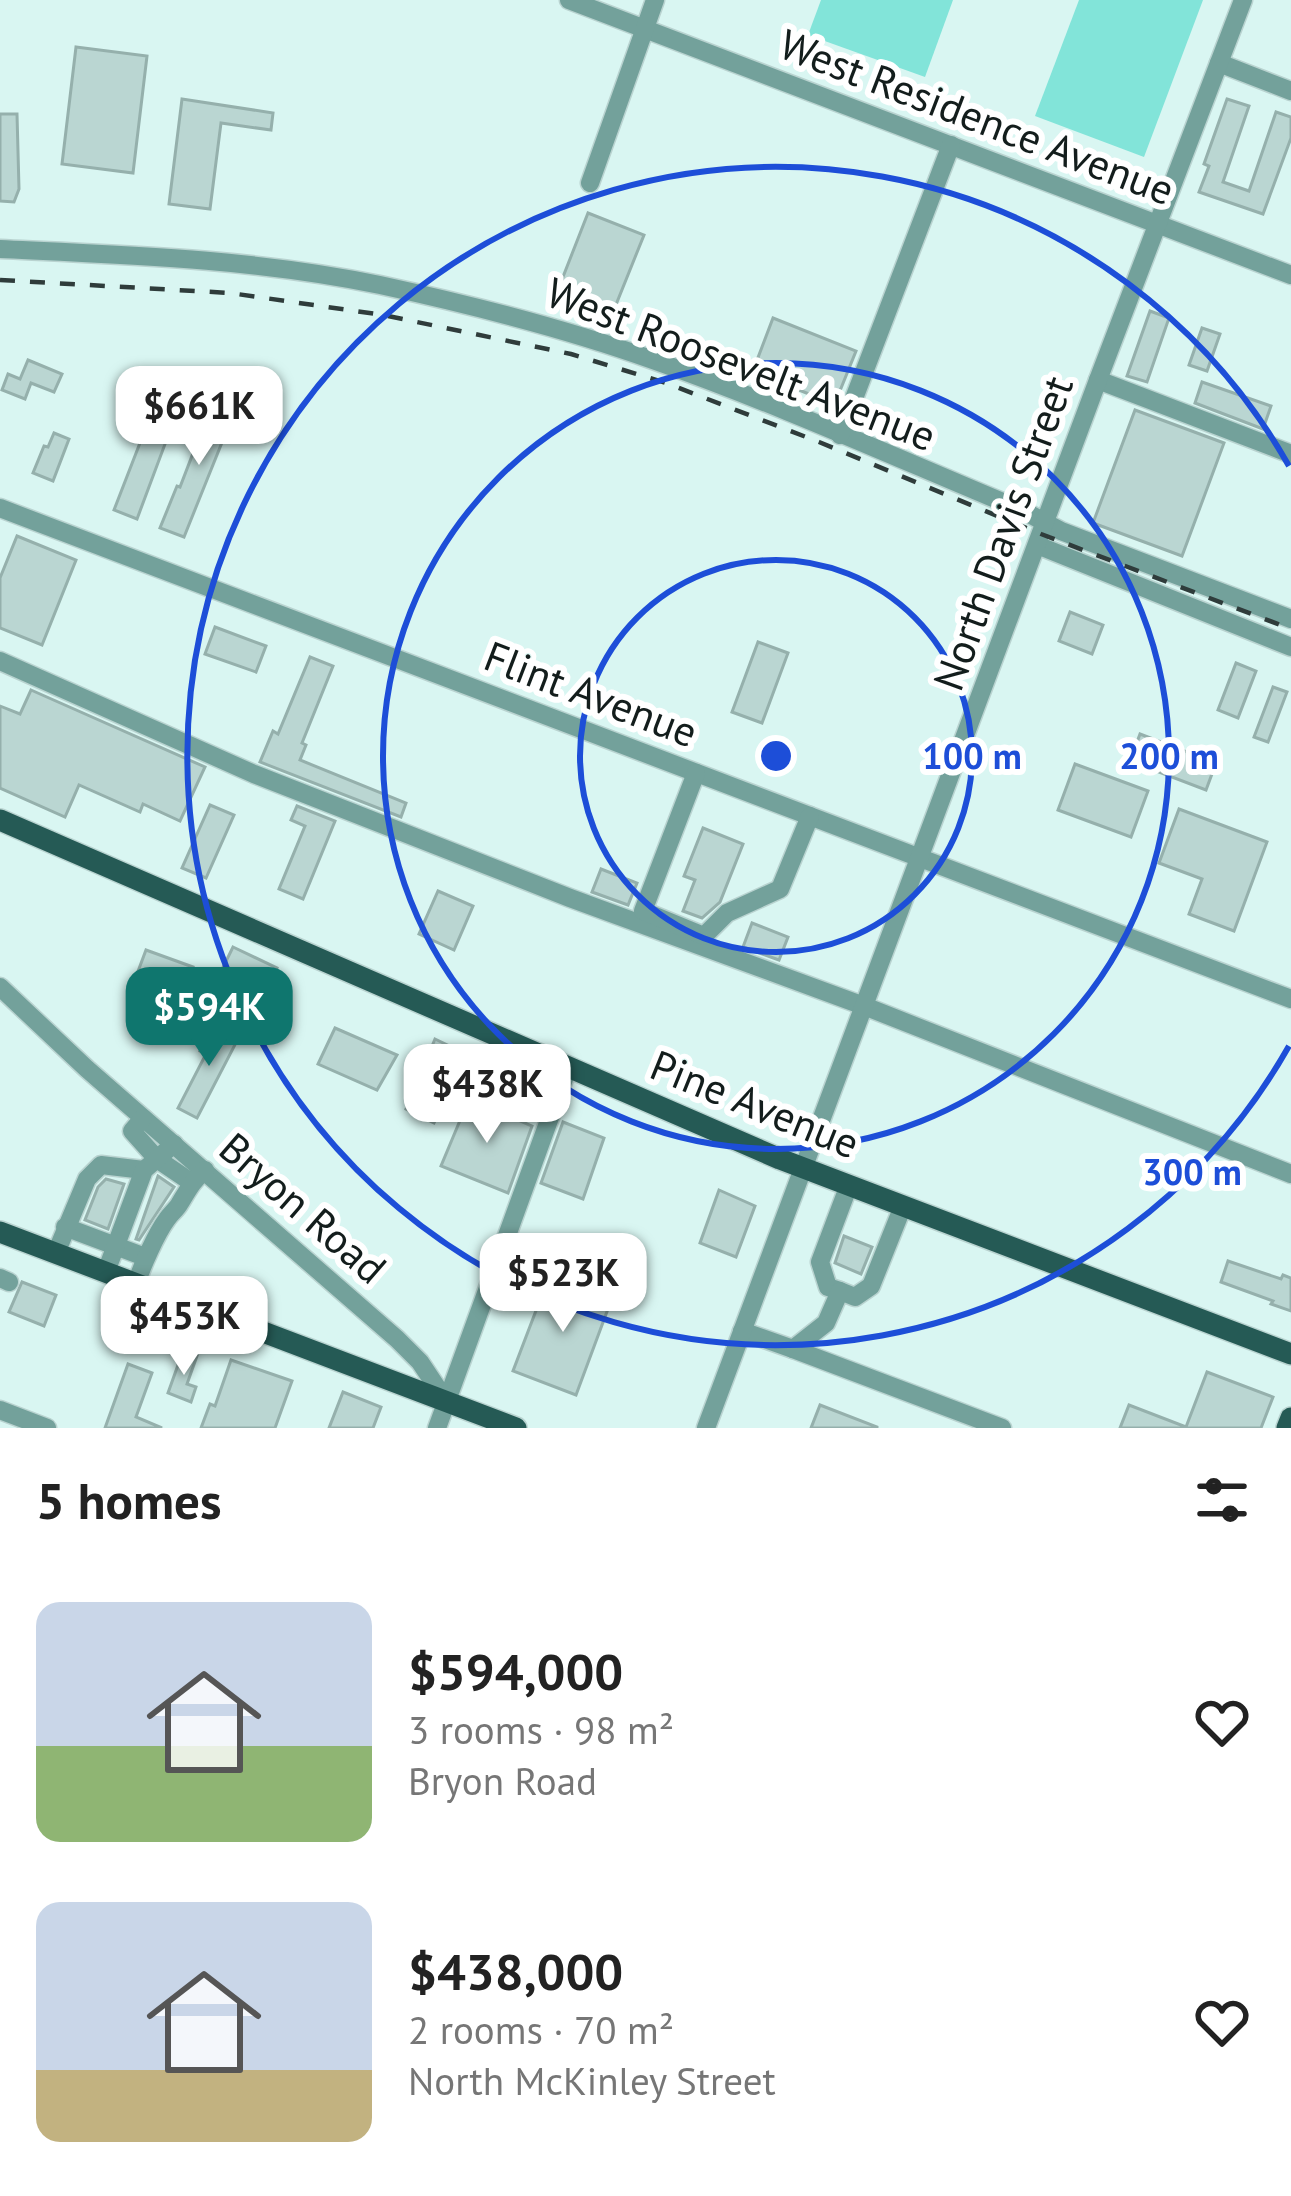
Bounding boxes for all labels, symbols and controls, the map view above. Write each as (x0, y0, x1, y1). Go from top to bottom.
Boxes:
street label: West Residence Avenue (772, 16, 1182, 217)
street label: West Roosevelt Avenue (539, 264, 943, 463)
pin: $661K (115, 366, 283, 468)
street label: North Davis Street (920, 368, 1085, 698)
text: $661K (143, 379, 255, 430)
street label: Flint Avenue (477, 628, 705, 759)
text: 100 m (922, 732, 1022, 779)
text: 200 m (1119, 732, 1219, 779)
centre of rings (755, 735, 797, 777)
pin: $594K (125, 967, 293, 1069)
text: $594K (153, 980, 265, 1031)
street label: Pine Avenue (643, 1037, 868, 1170)
pin: $438K (403, 1044, 571, 1146)
text: $438K (431, 1057, 543, 1108)
street label: Bryon Road (208, 1120, 398, 1295)
text: 300 m (1142, 1148, 1242, 1195)
pin: $523K (479, 1233, 647, 1335)
text: $523K (507, 1246, 619, 1297)
pin: $453K (100, 1276, 268, 1378)
text: $453K (128, 1289, 240, 1340)
text: 5 homes (36, 1467, 222, 1533)
icon: filters (1189, 1467, 1255, 1533)
text: $594,000 (408, 1638, 623, 1704)
icon: home (132, 1650, 276, 1794)
icon: heart (1189, 1689, 1255, 1755)
text: 3 rooms · 98 m² (408, 1704, 674, 1755)
text: Bryon Road (408, 1755, 597, 1806)
text: $438,000 (408, 1938, 623, 2004)
icon: home (132, 1950, 276, 2094)
icon: heart (1189, 1989, 1255, 2055)
text: 2 rooms · 70 m² (408, 2004, 674, 2055)
text: North McKinley Street (408, 2055, 776, 2106)

